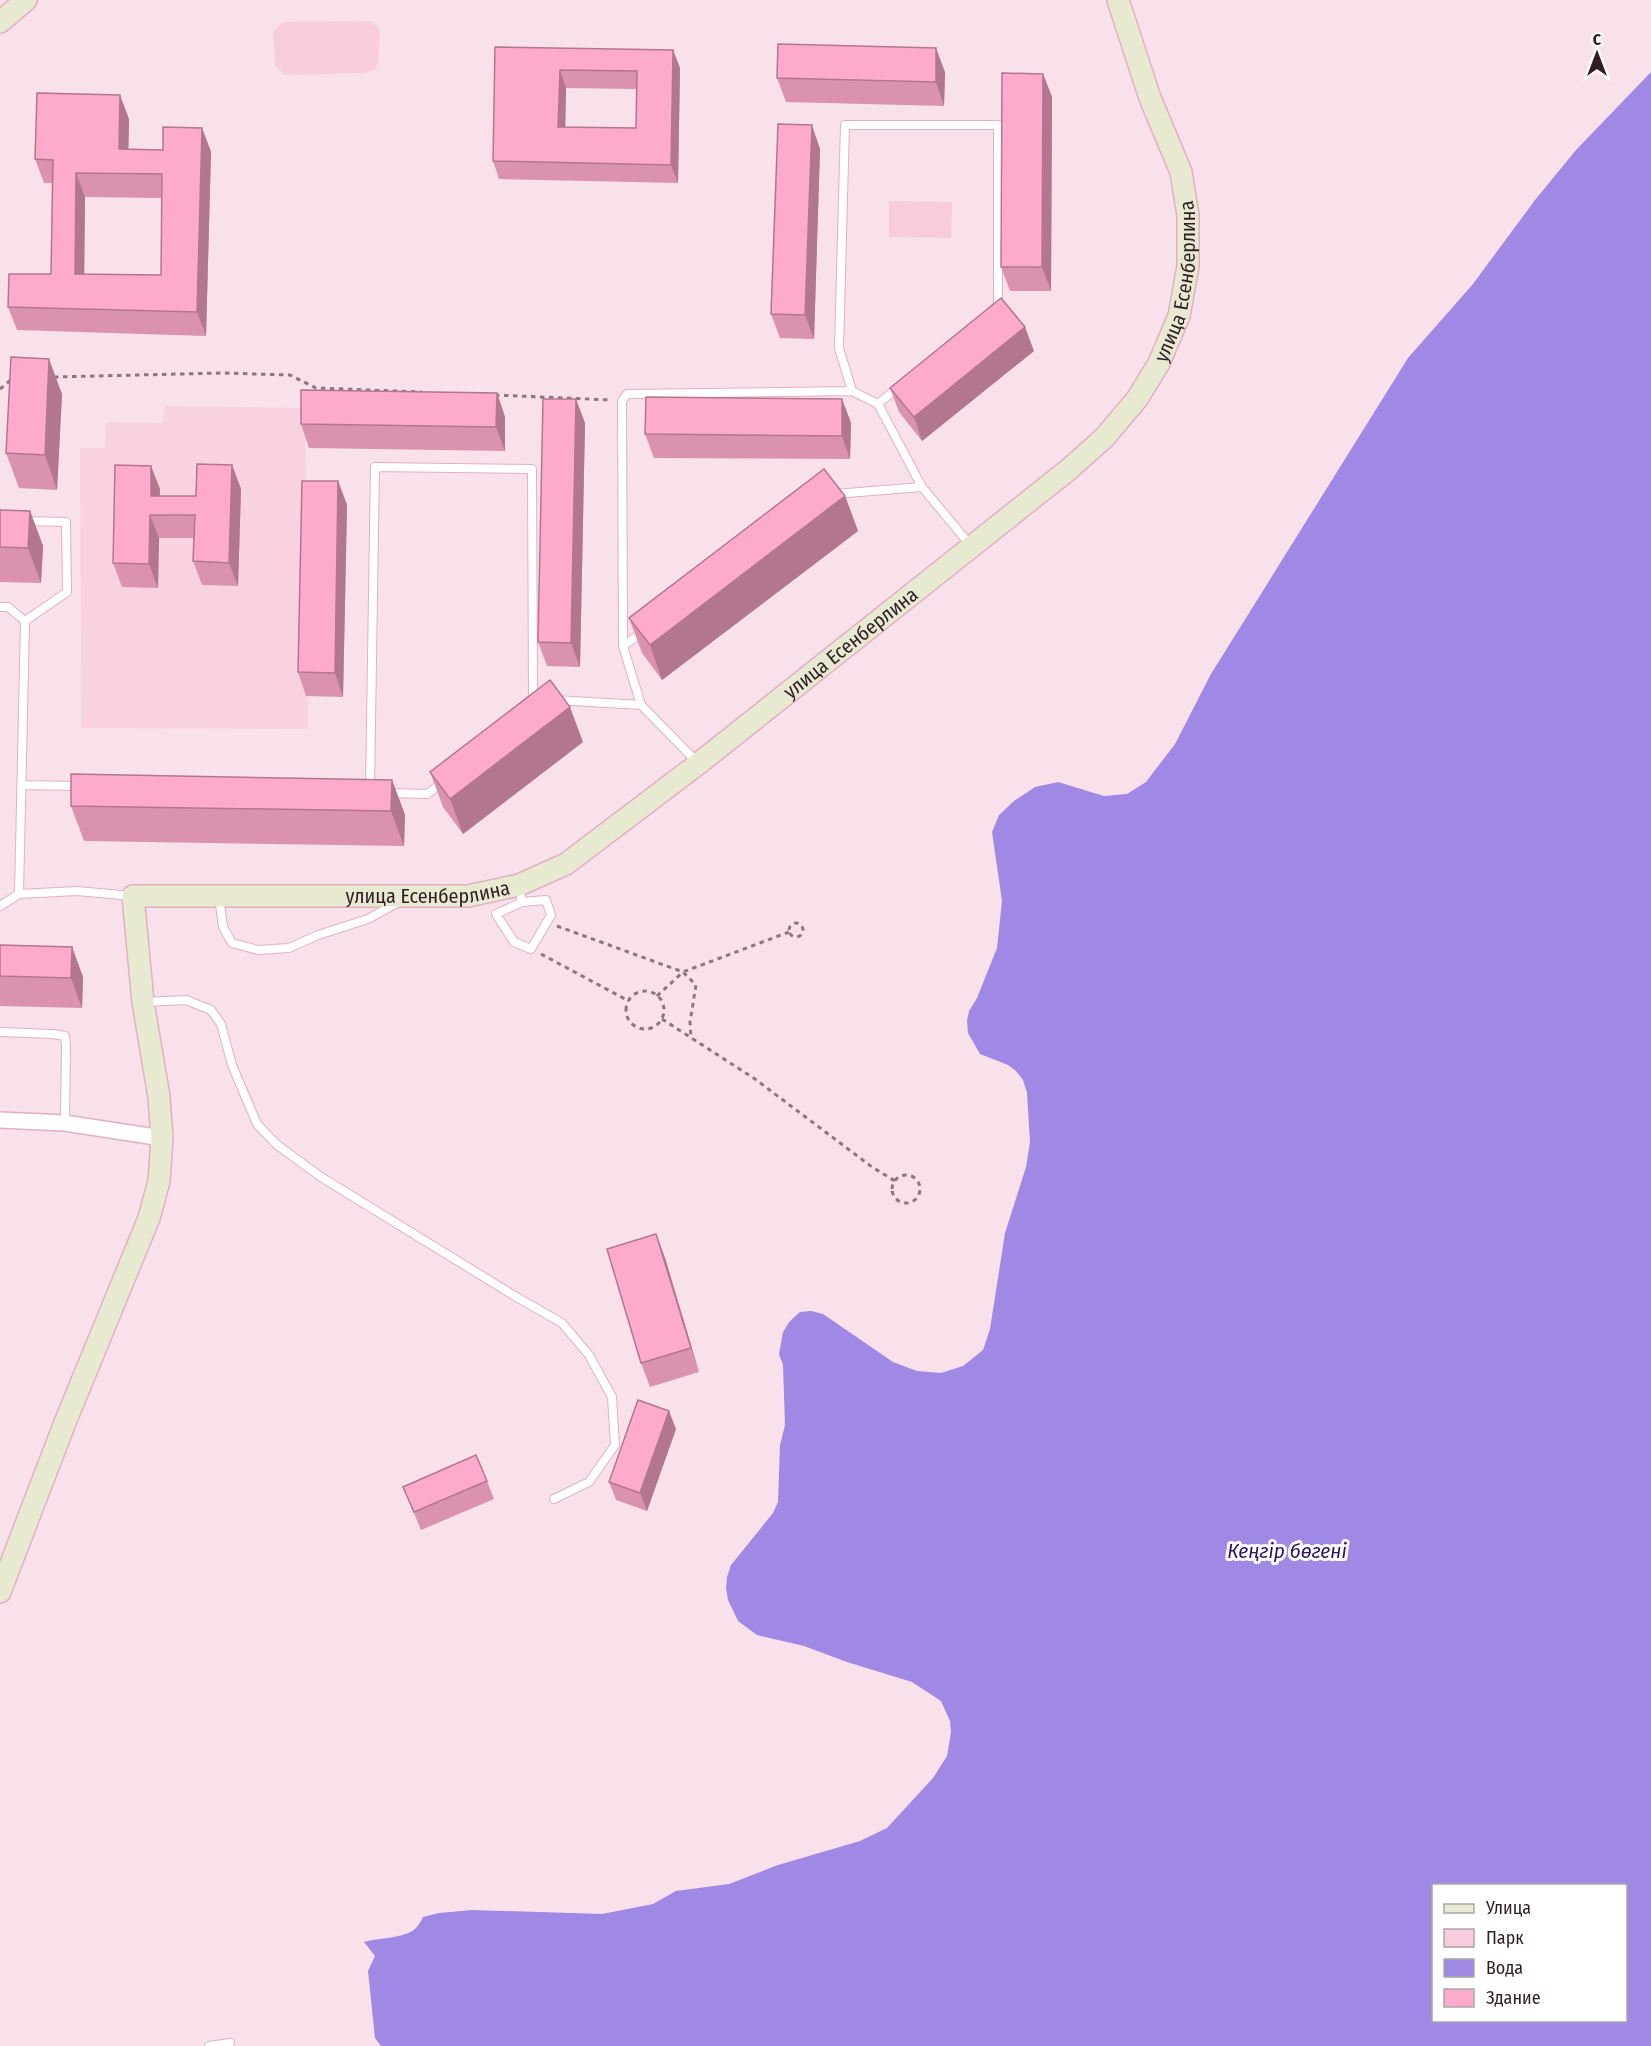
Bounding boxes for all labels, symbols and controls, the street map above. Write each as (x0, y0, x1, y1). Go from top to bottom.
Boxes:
north arrow (1567, 24, 1627, 84)
text: С (1593, 30, 1602, 49)
street label: улица Есенберлина (1149, 199, 1200, 366)
street label: улица Есенберлина (779, 582, 922, 703)
street label: улица Есенберлина (346, 875, 512, 908)
water label: Кеңгір бөгені (1227, 1538, 1347, 1564)
legend (1432, 1884, 1627, 2022)
text: Улица (1485, 1897, 1531, 1919)
text: Парк (1486, 1927, 1524, 1949)
text: Вода (1486, 1957, 1523, 1979)
text: Здание (1486, 1987, 1541, 2009)

